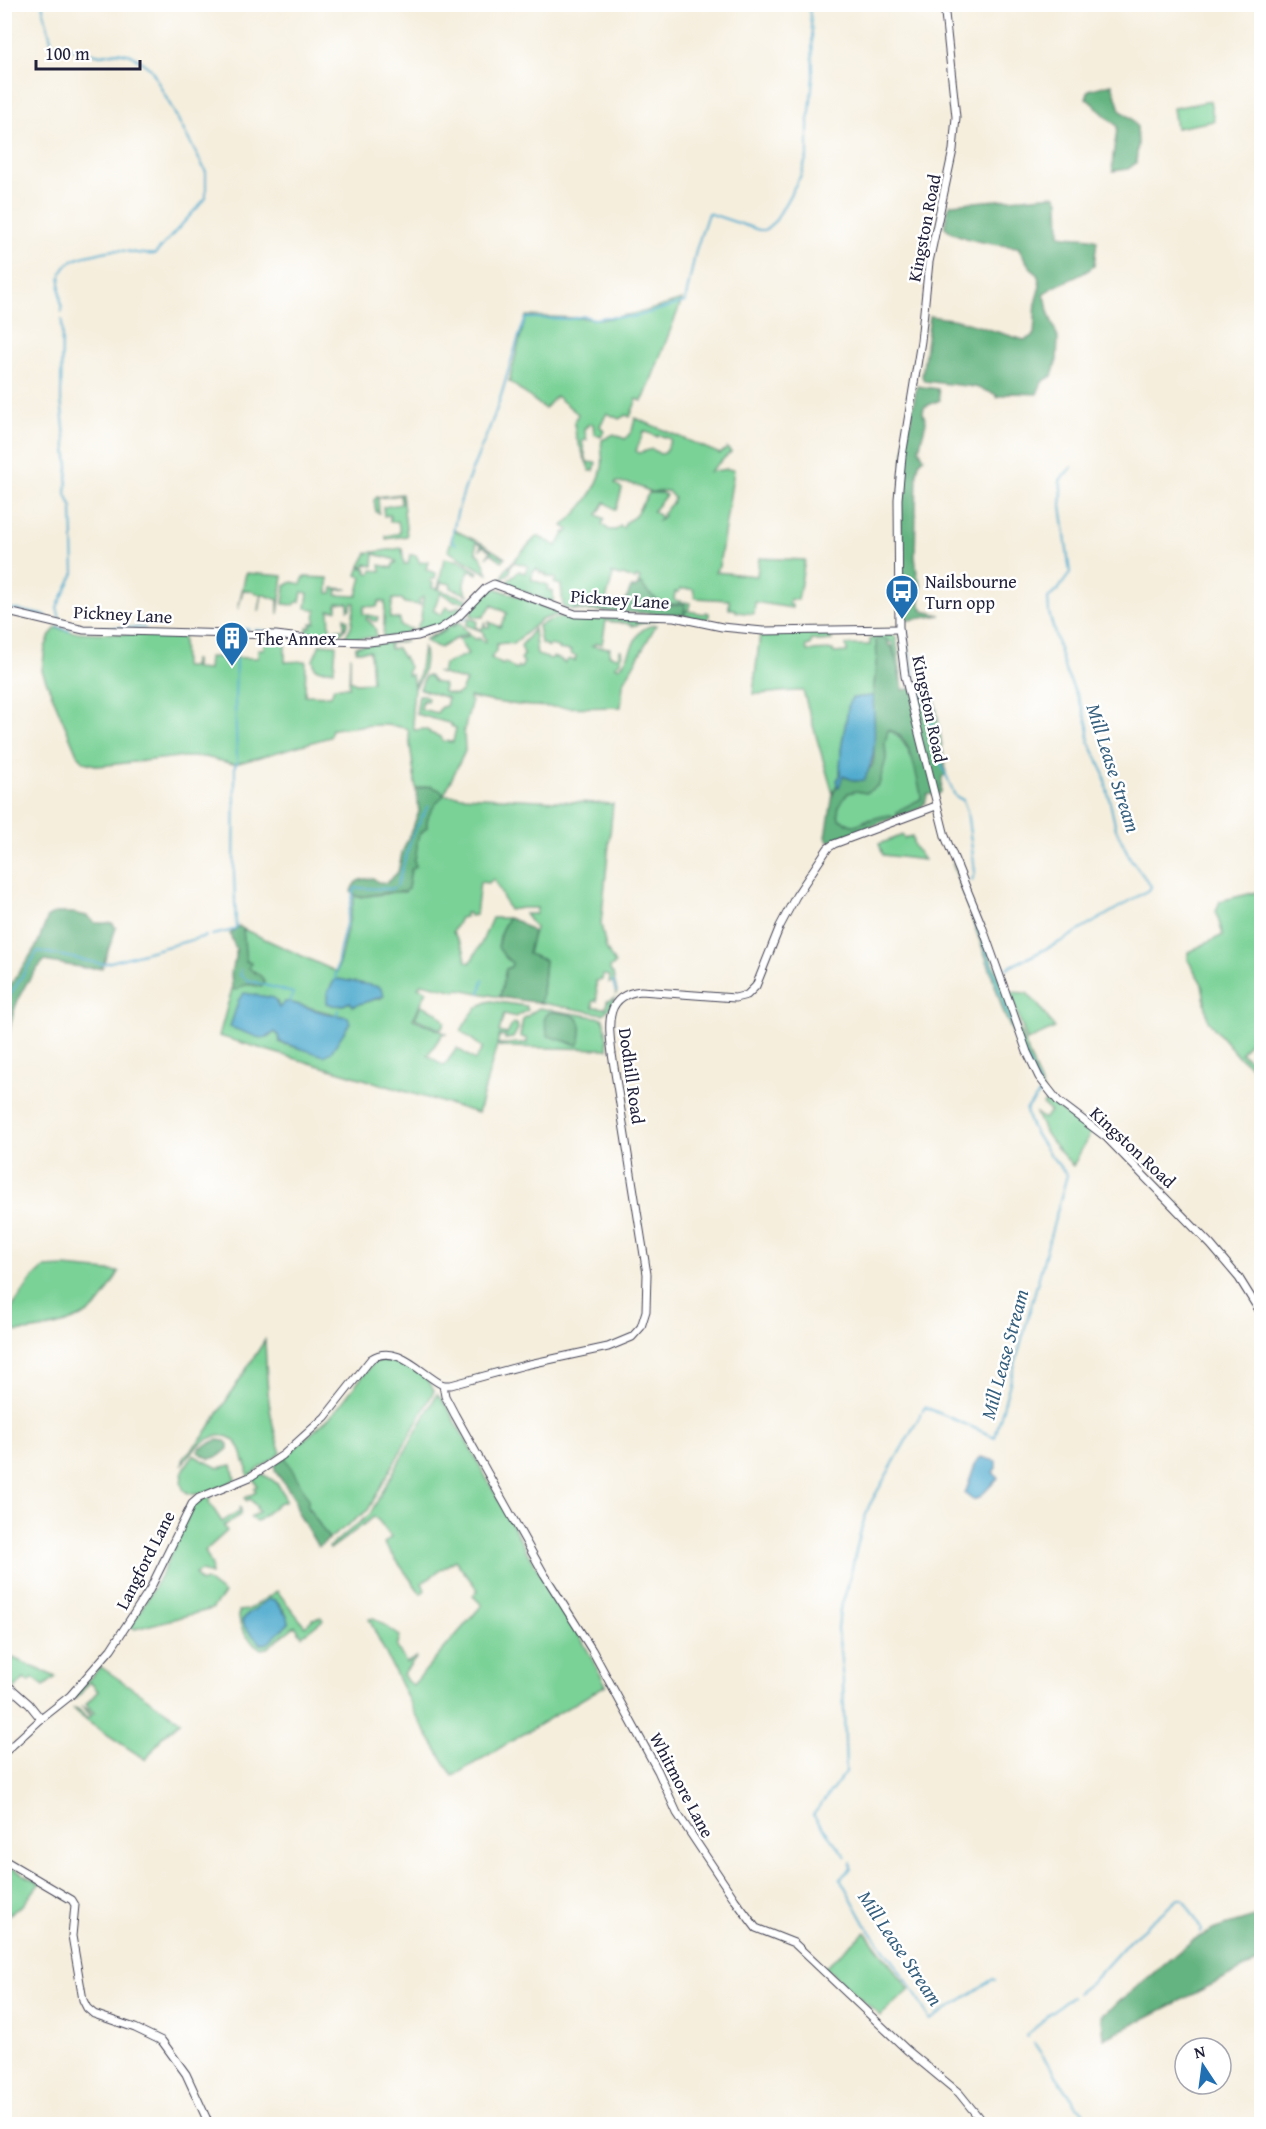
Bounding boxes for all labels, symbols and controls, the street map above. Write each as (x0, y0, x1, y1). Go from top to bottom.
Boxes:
scale bar (36, 33, 140, 71)
text: 100 m (45, 40, 90, 67)
street label: Kingston Road (900, 171, 948, 284)
place label: Nailsbourne Turn opp (925, 568, 1017, 616)
bus stop icon: Nailsbourne Turn opp (884, 573, 920, 620)
street label: Pickney Lane (570, 582, 670, 616)
street label: Pickney Lane (73, 598, 173, 630)
building icon: The Annex (214, 620, 250, 667)
place label: The Annex (255, 625, 337, 652)
street label: Kingston Road (905, 653, 955, 766)
water label: Mill Lease Stream (1079, 700, 1149, 837)
street label: Dodhill Road (612, 1026, 652, 1126)
street label: Kingston Road (1084, 1100, 1182, 1194)
water label: Mill Lease Stream (973, 1285, 1035, 1423)
street label: Langford Lane (108, 1506, 182, 1614)
street label: Whitmore Lane (643, 1727, 721, 1843)
water label: Mill Lease Stream (851, 1884, 951, 2012)
north arrow (1173, 2036, 1233, 2096)
text: N (1192, 2038, 1208, 2064)

